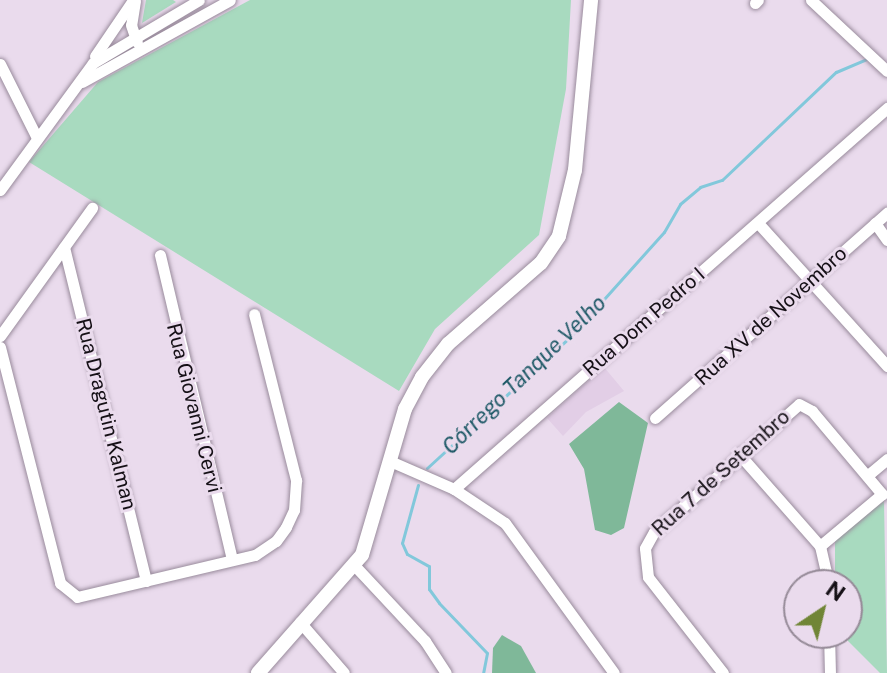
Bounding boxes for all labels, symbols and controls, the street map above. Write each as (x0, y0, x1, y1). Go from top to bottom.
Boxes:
street label: Rua XV de Novembro (690, 241, 852, 391)
street label: Rua Dom Pedro I (578, 263, 710, 381)
water label: Córrego Tanque Velho (436, 290, 612, 460)
street label: Rua Dragutin Kalman (71, 316, 141, 512)
street label: Rua Giovanni Cervi (161, 321, 227, 495)
street label: Rua 7 de Setembro (647, 405, 795, 541)
north arrow (783, 569, 863, 649)
text: N (821, 575, 850, 607)

